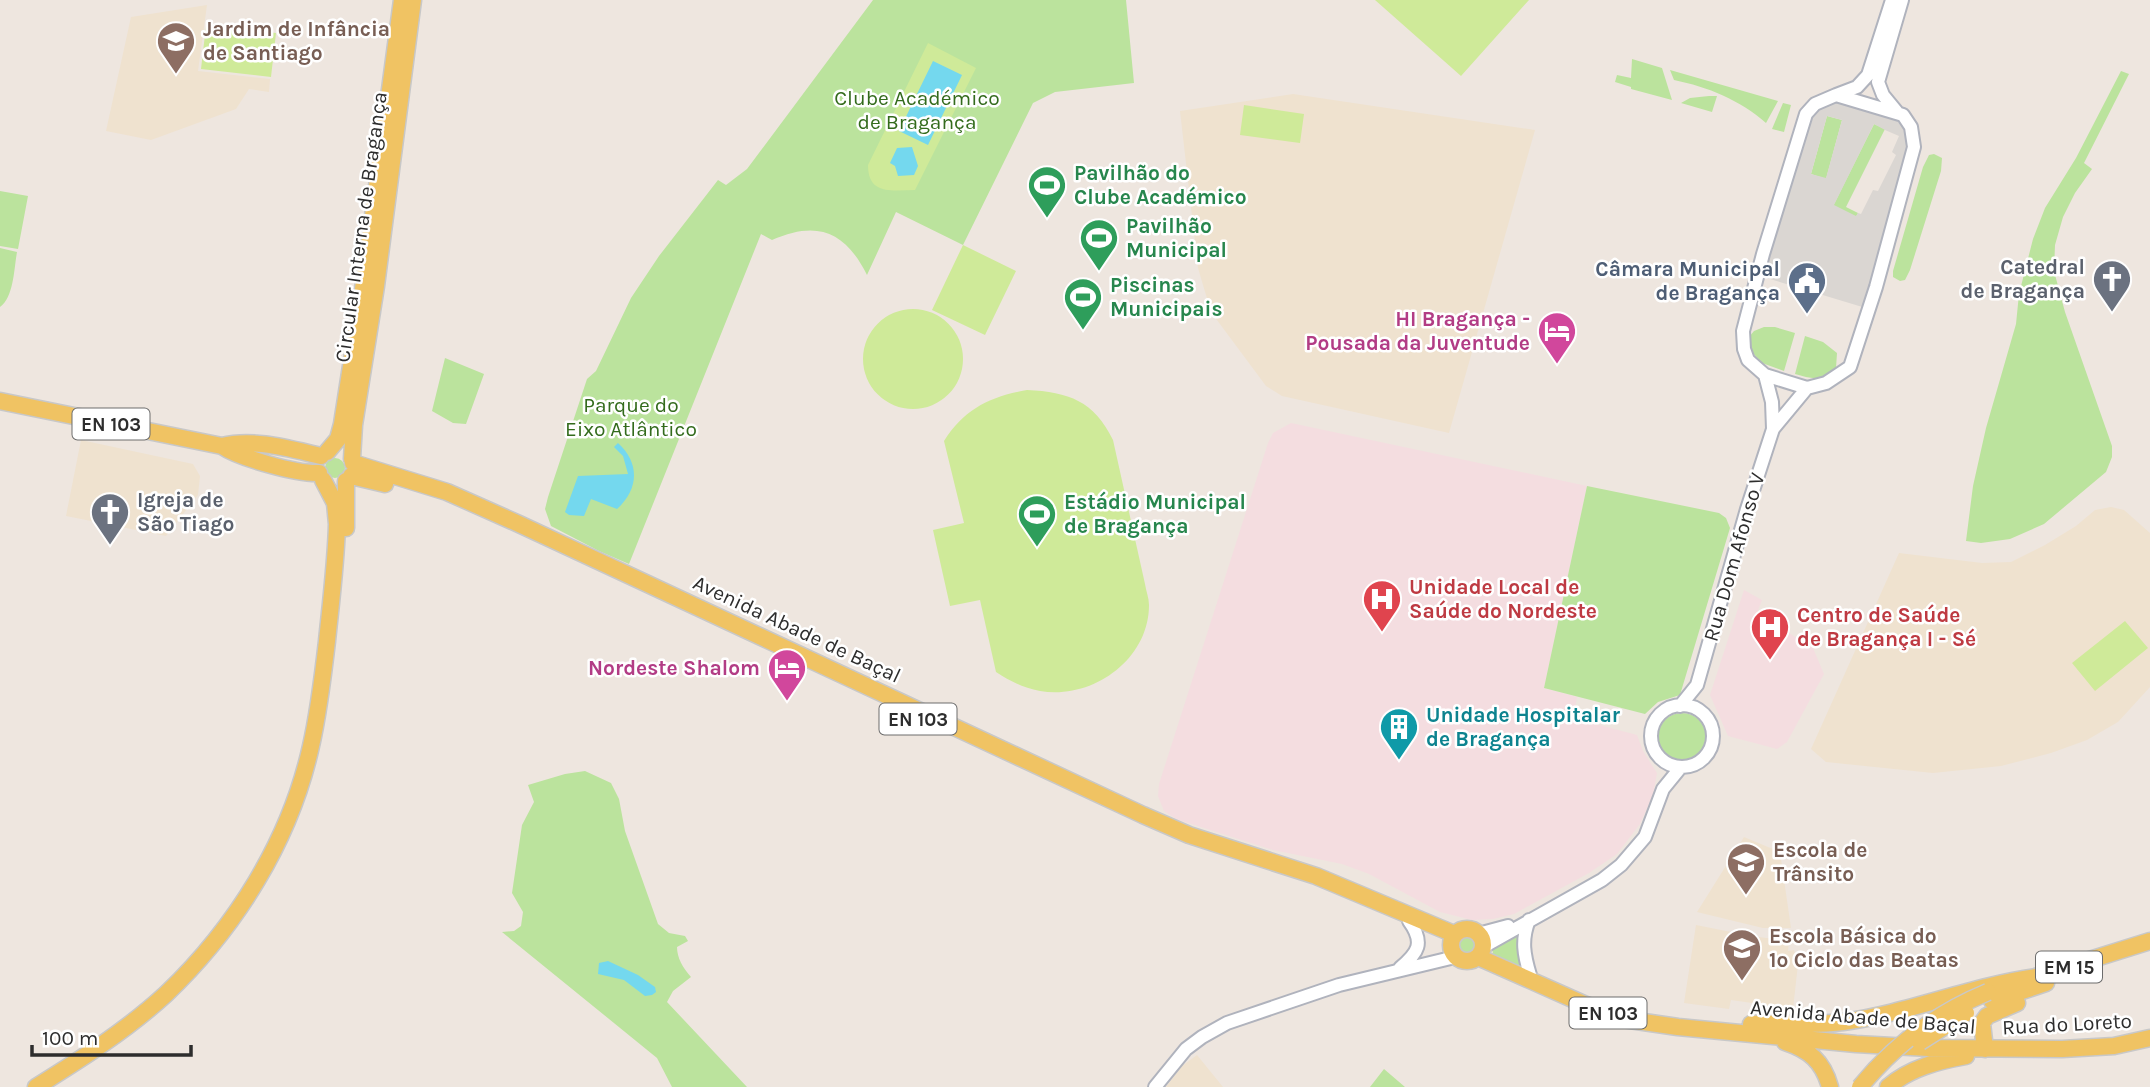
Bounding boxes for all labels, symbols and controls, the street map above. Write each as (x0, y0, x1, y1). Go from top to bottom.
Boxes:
place label: Jardim de Infância de Santiago (203, 17, 390, 65)
school or university icon: Jardim de Infância de Santiago (155, 20, 197, 75)
park label: Clube Académico de Bragança (834, 86, 1000, 134)
street label: Circular Interna de Bragança (330, 90, 392, 364)
place label: Pavilhão do Clube Académico (1074, 161, 1247, 209)
sports icon: Pavilhão do Clube Académico (1026, 164, 1068, 219)
place label: Pavilhão Municipal (1126, 214, 1227, 262)
sports icon: Pavilhão Municipal (1078, 217, 1120, 272)
place label: Catedral de Bragança (1961, 255, 2085, 303)
place label: Câmara Municipal de Bragança (1595, 257, 1780, 305)
church icon: Catedral de Bragança (2091, 258, 2133, 313)
public building icon: Câmara Municipal de Bragança (1786, 260, 1828, 315)
place label: Piscinas Municipais (1110, 273, 1223, 321)
sports icon: Piscinas Municipais (1062, 276, 1104, 331)
place label: HI Bragança - Pousada da Juventude (1305, 307, 1530, 355)
hotel icon: HI Bragança - Pousada da Juventude (1536, 310, 1578, 365)
park label: Parque do Eixo Atlântico (565, 393, 697, 441)
road number: EN 103 (72, 408, 150, 440)
street label: Rua Dom Afonso V (1698, 470, 1770, 644)
place label: Igreja de São Tiago (137, 488, 234, 536)
place label: Estádio Municipal de Bragança (1064, 490, 1246, 538)
church icon: Igreja de São Tiago (89, 491, 131, 546)
sports icon: Estádio Municipal de Bragança (1016, 493, 1058, 548)
street label: Avenida Abade de Baçal (689, 570, 905, 688)
place label: Unidade Local de Saúde do Nordeste (1409, 575, 1597, 623)
hospital icon: Unidade Local de Saúde do Nordeste (1361, 578, 1403, 633)
place label: Centro de Saúde de Bragança I - Sé (1797, 603, 1976, 651)
hospital icon: Centro de Saúde de Bragança I - Sé (1749, 606, 1791, 661)
hotel icon: Nordeste Shalom (766, 647, 808, 702)
place label: Nordeste Shalom (588, 656, 760, 680)
place label: Unidade Hospitalar de Bragança (1426, 703, 1621, 751)
road number: EN 103 (880, 704, 956, 734)
building icon: Unidade Hospitalar de Bragança (1378, 706, 1420, 761)
place label: Escola de Trânsito (1773, 838, 1867, 886)
school or university icon: Escola de Trânsito (1725, 841, 1767, 896)
place label: Escola Básica do 1º Ciclo das Beatas (1769, 924, 1959, 972)
school or university icon: Escola Básica do 1º Ciclo das Beatas (1721, 927, 1763, 982)
road number: EM 15 (2036, 951, 2102, 982)
street label: Avenida Abade de Baçal (1749, 995, 1977, 1039)
road number: EN 103 (1570, 998, 1646, 1028)
street label: Rua do Loreto (2001, 1009, 2133, 1039)
scale bar (32, 1014, 191, 1058)
text: 100 m (42, 1026, 99, 1050)

